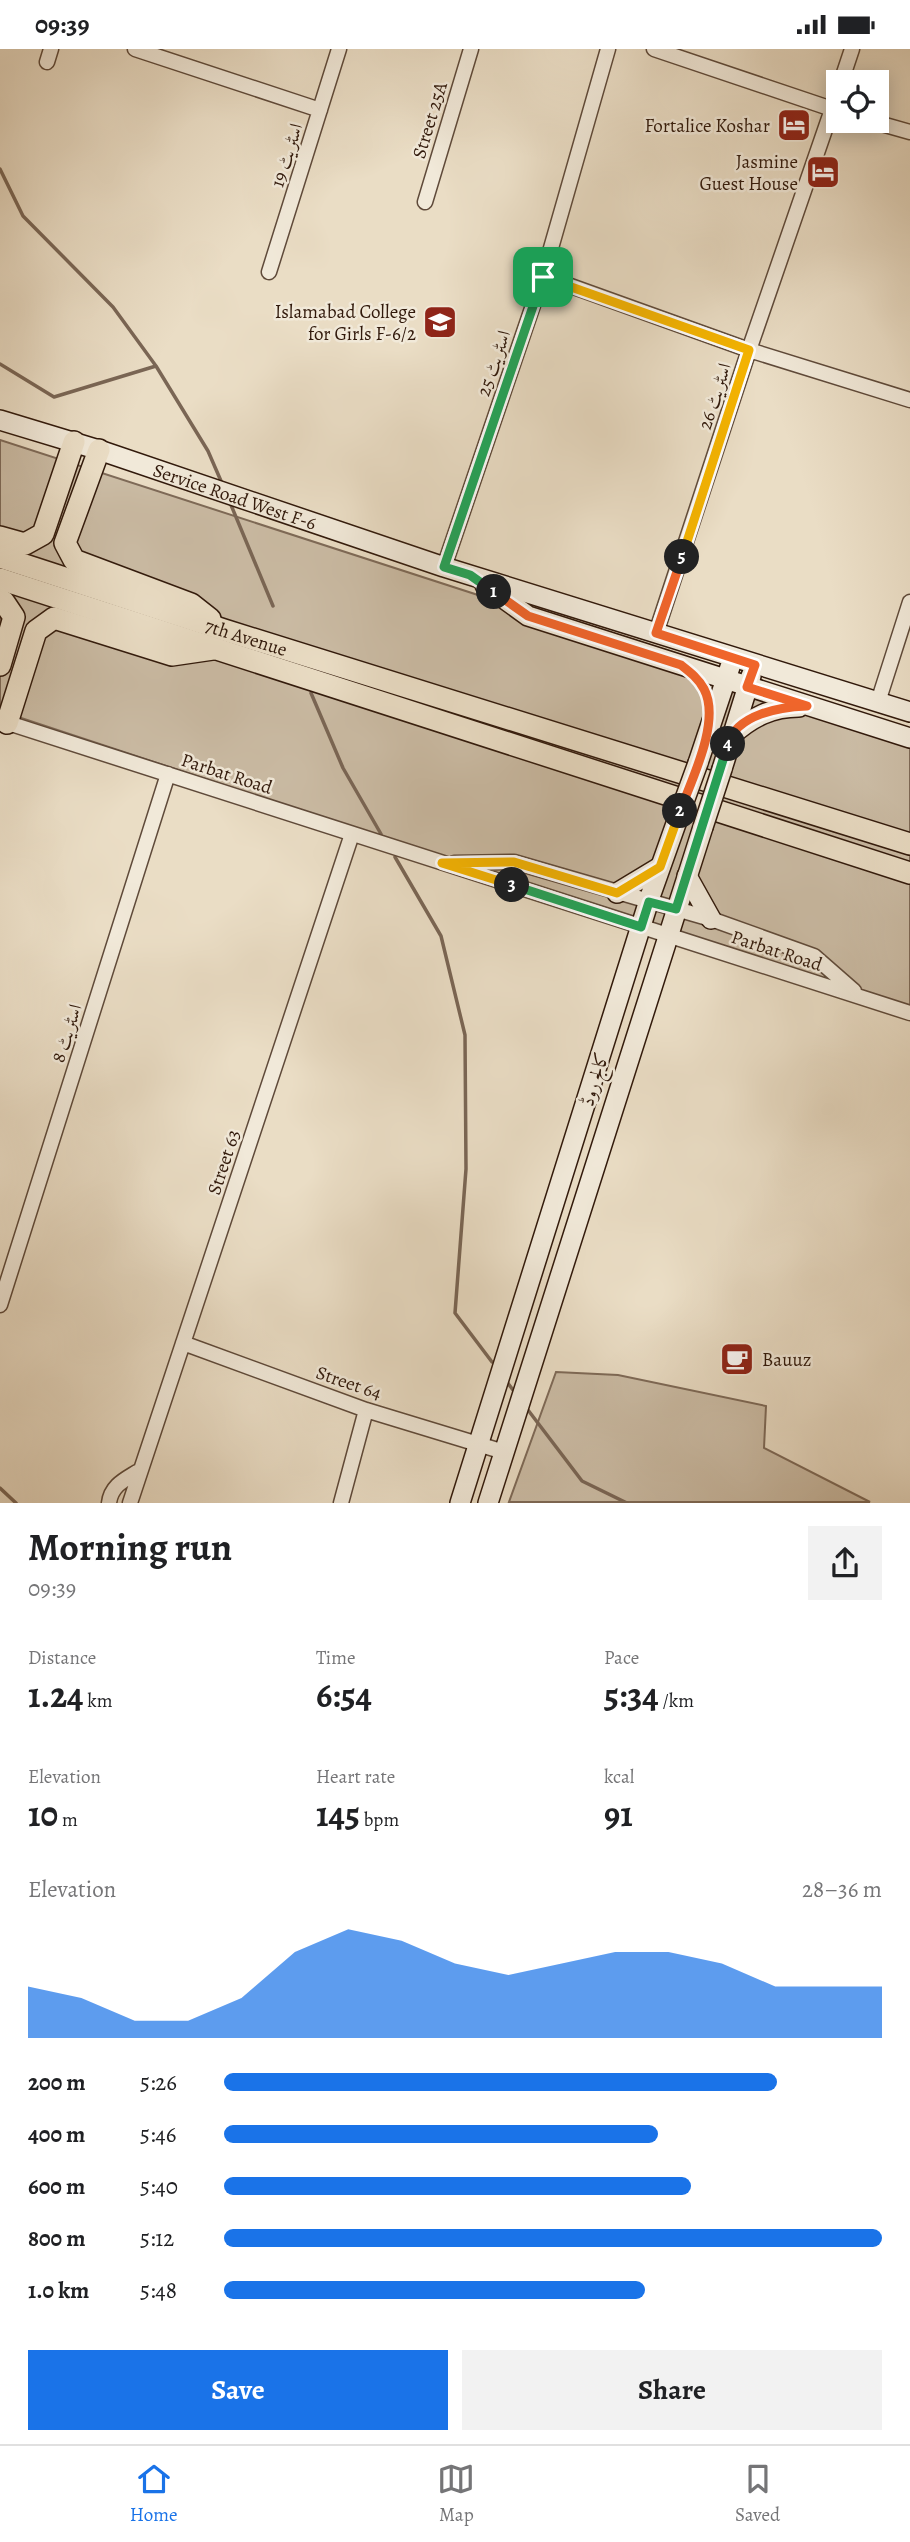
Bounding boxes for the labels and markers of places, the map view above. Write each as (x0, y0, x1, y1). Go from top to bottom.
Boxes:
hotel icon: Fortalice Koshar (775, 106, 813, 144)
place label: Fortalice Koshar (644, 113, 770, 139)
place label: Jasmine Guest House (699, 149, 798, 197)
hotel icon: Jasmine Guest House (804, 153, 842, 191)
pin (513, 247, 573, 307)
place label: Islamabad College for Girls F-6/2 (275, 299, 416, 347)
school or university icon: Islamabad College for Girls F-6/2 (421, 303, 459, 341)
pin: 5 (664, 539, 700, 575)
pin: 1 (476, 575, 512, 609)
pin: 4 (710, 727, 746, 761)
pin: 2 (662, 793, 698, 829)
pin: 3 (494, 867, 530, 903)
cafe icon: Bauuz (718, 1340, 756, 1378)
place label: Bauuz (762, 1347, 812, 1373)

